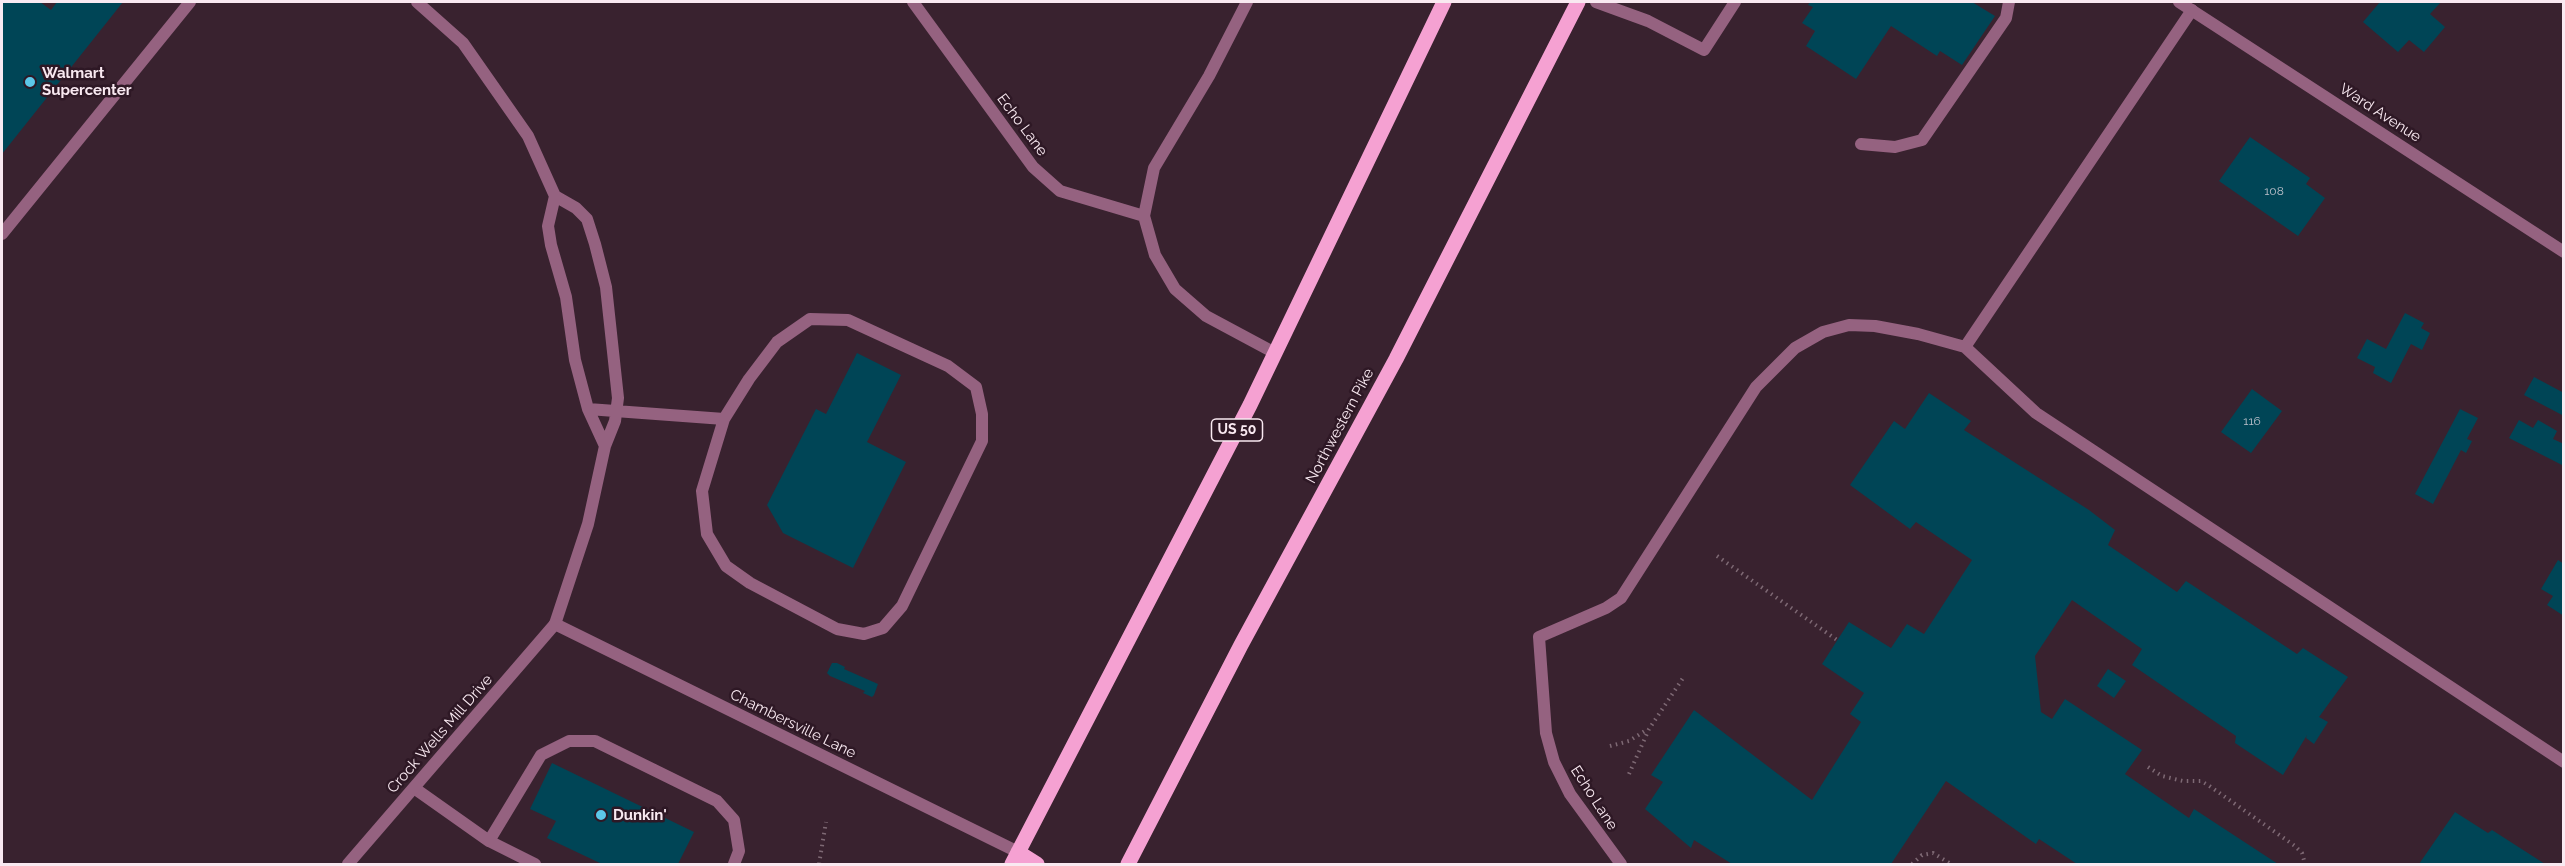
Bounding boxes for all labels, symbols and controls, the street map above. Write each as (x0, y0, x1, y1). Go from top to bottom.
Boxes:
place label: Walmart Supercenter (42, 64, 131, 99)
marker: Walmart Supercenter (23, 75, 37, 89)
street label: Ward Avenue (2336, 80, 2424, 146)
street label: Echo Lane (993, 90, 1051, 160)
house number: 108 (2264, 184, 2284, 198)
street label: Northwestern Pike (1302, 365, 1378, 487)
house number: 116 (2243, 414, 2261, 428)
road number: US 50 (1212, 419, 1262, 441)
street label: Crock Wells Mill Drive (384, 671, 496, 797)
street label: Chambersville Lane (727, 686, 859, 762)
street label: Echo Lane (1567, 762, 1621, 834)
place label: Dunkin' (613, 806, 667, 824)
marker: Dunkin' (594, 808, 608, 822)

